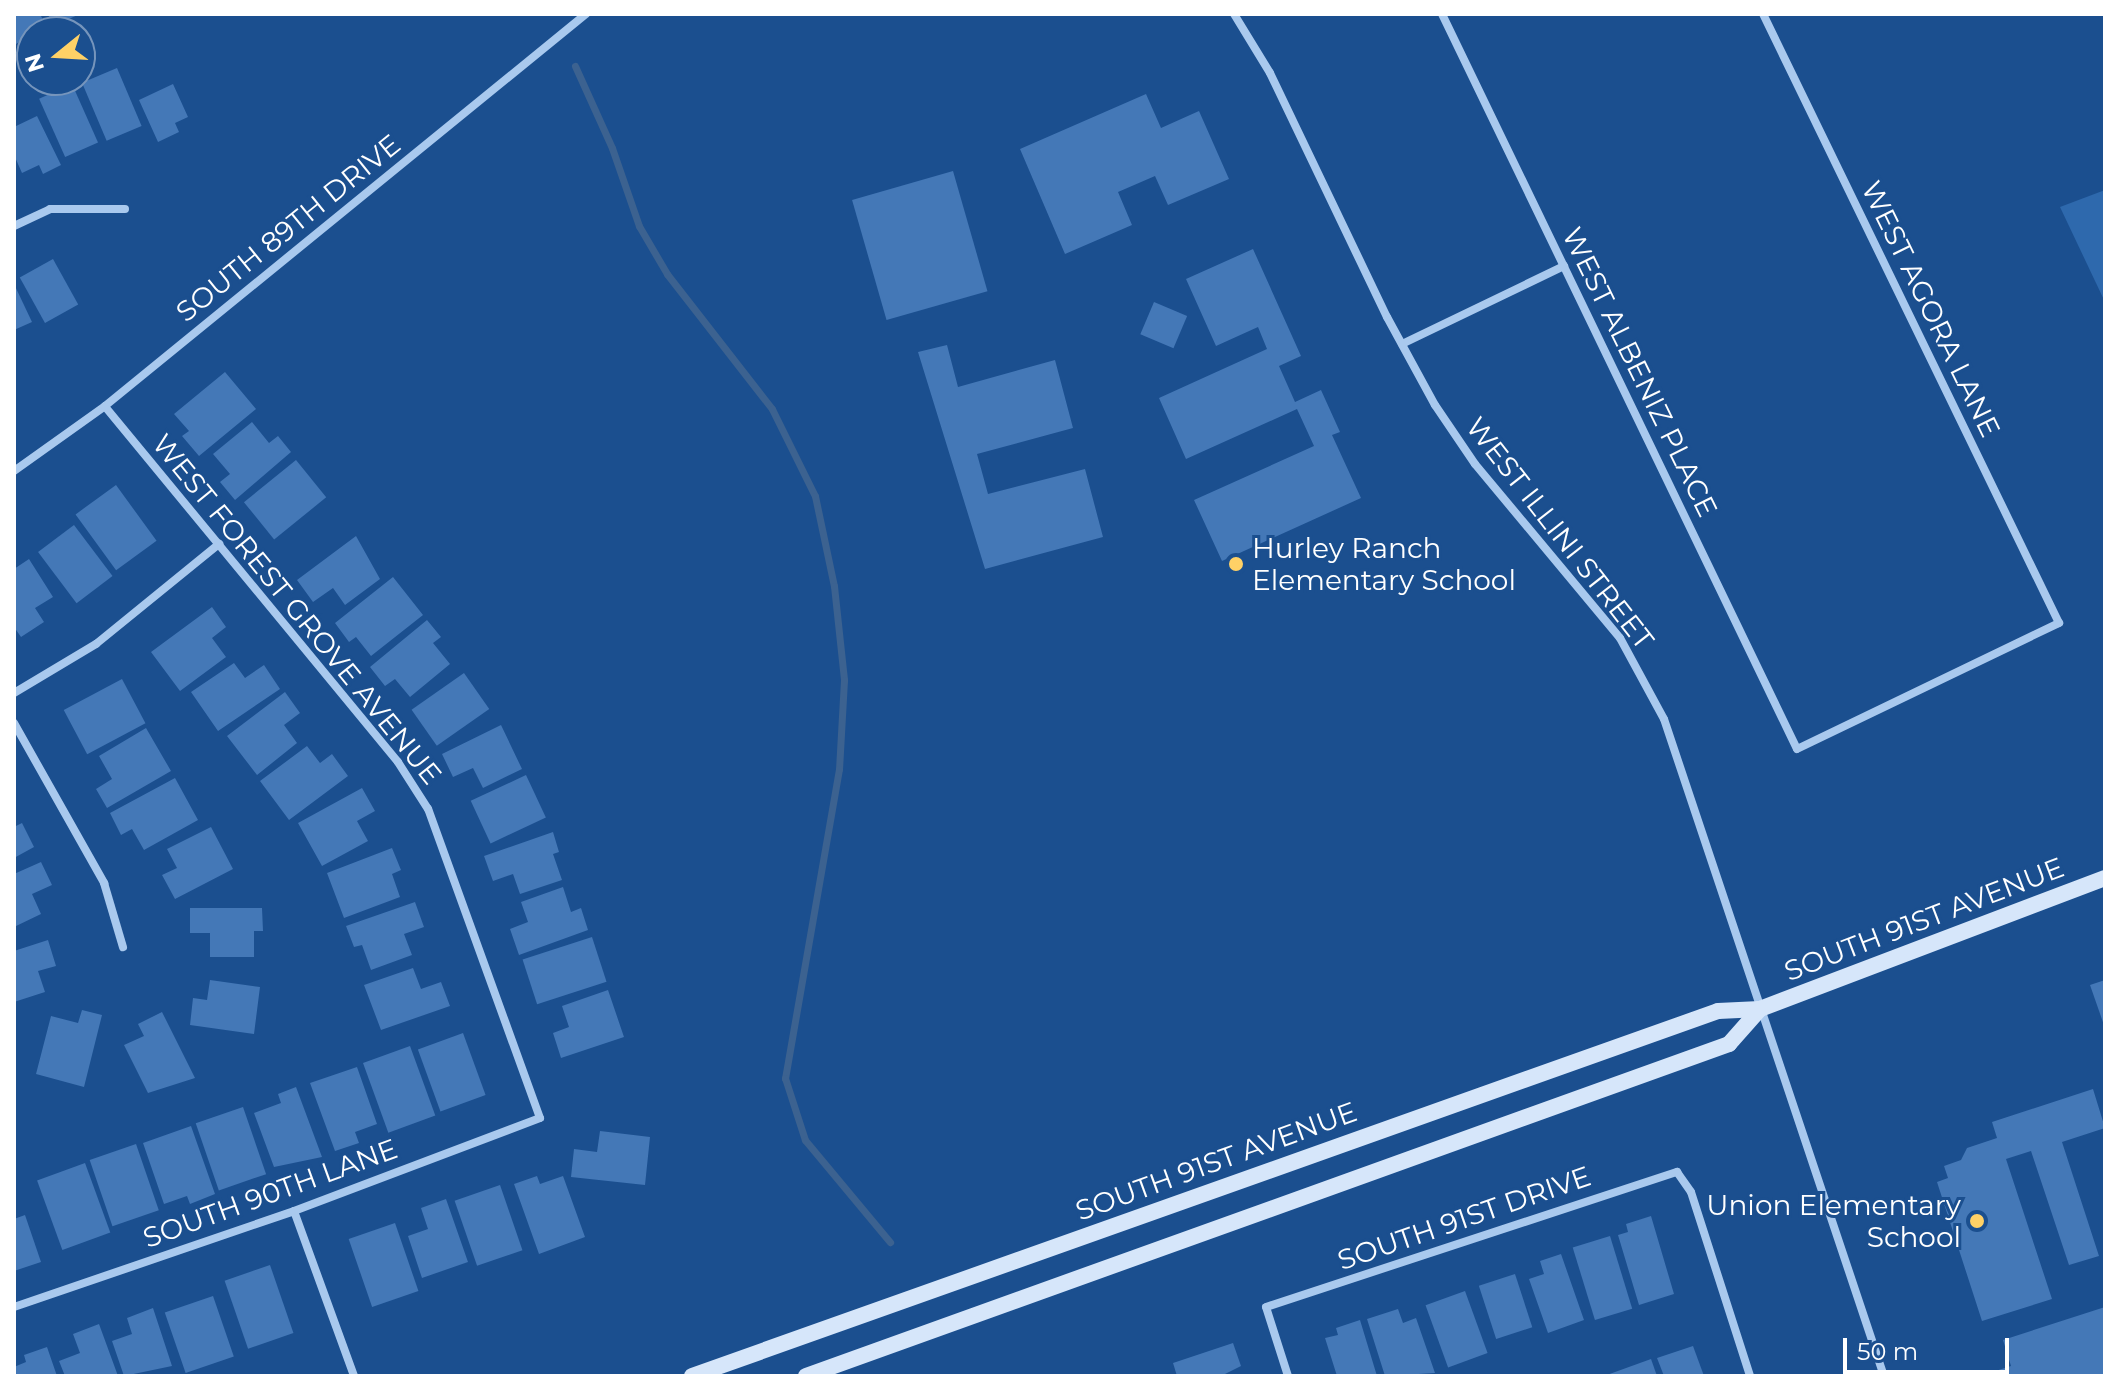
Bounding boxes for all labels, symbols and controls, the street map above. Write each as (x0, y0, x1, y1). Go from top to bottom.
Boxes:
north arrow (16, 16, 96, 96)
text: N (19, 50, 50, 76)
street label: SOUTH 89TH DRIVE (169, 127, 407, 329)
street label: WEST AGORA LANE (1854, 176, 2008, 442)
street label: WEST ALBENIZ PLACE (1555, 222, 1725, 522)
street label: WEST ILLINI STREET (1459, 410, 1661, 656)
street label: WEST FOREST GROVE AVENUE (145, 427, 449, 791)
place label: Hurley Ranch Elementary School (1252, 531, 1516, 597)
marker: Hurley Ranch Elementary School (1227, 555, 1245, 573)
street label: SOUTH 91ST AVENUE (1779, 850, 2069, 988)
street label: SOUTH 91ST AVENUE (1071, 1094, 1361, 1228)
street label: SOUTH 90TH LANE (138, 1131, 402, 1255)
street label: SOUTH 91ST DRIVE (1333, 1159, 1595, 1277)
place label: Union Elementary School (1706, 1188, 1961, 1254)
marker: Union Elementary School (1968, 1212, 1986, 1230)
scale bar (1847, 1322, 2013, 1372)
text: 50 m (1857, 1337, 1918, 1366)

